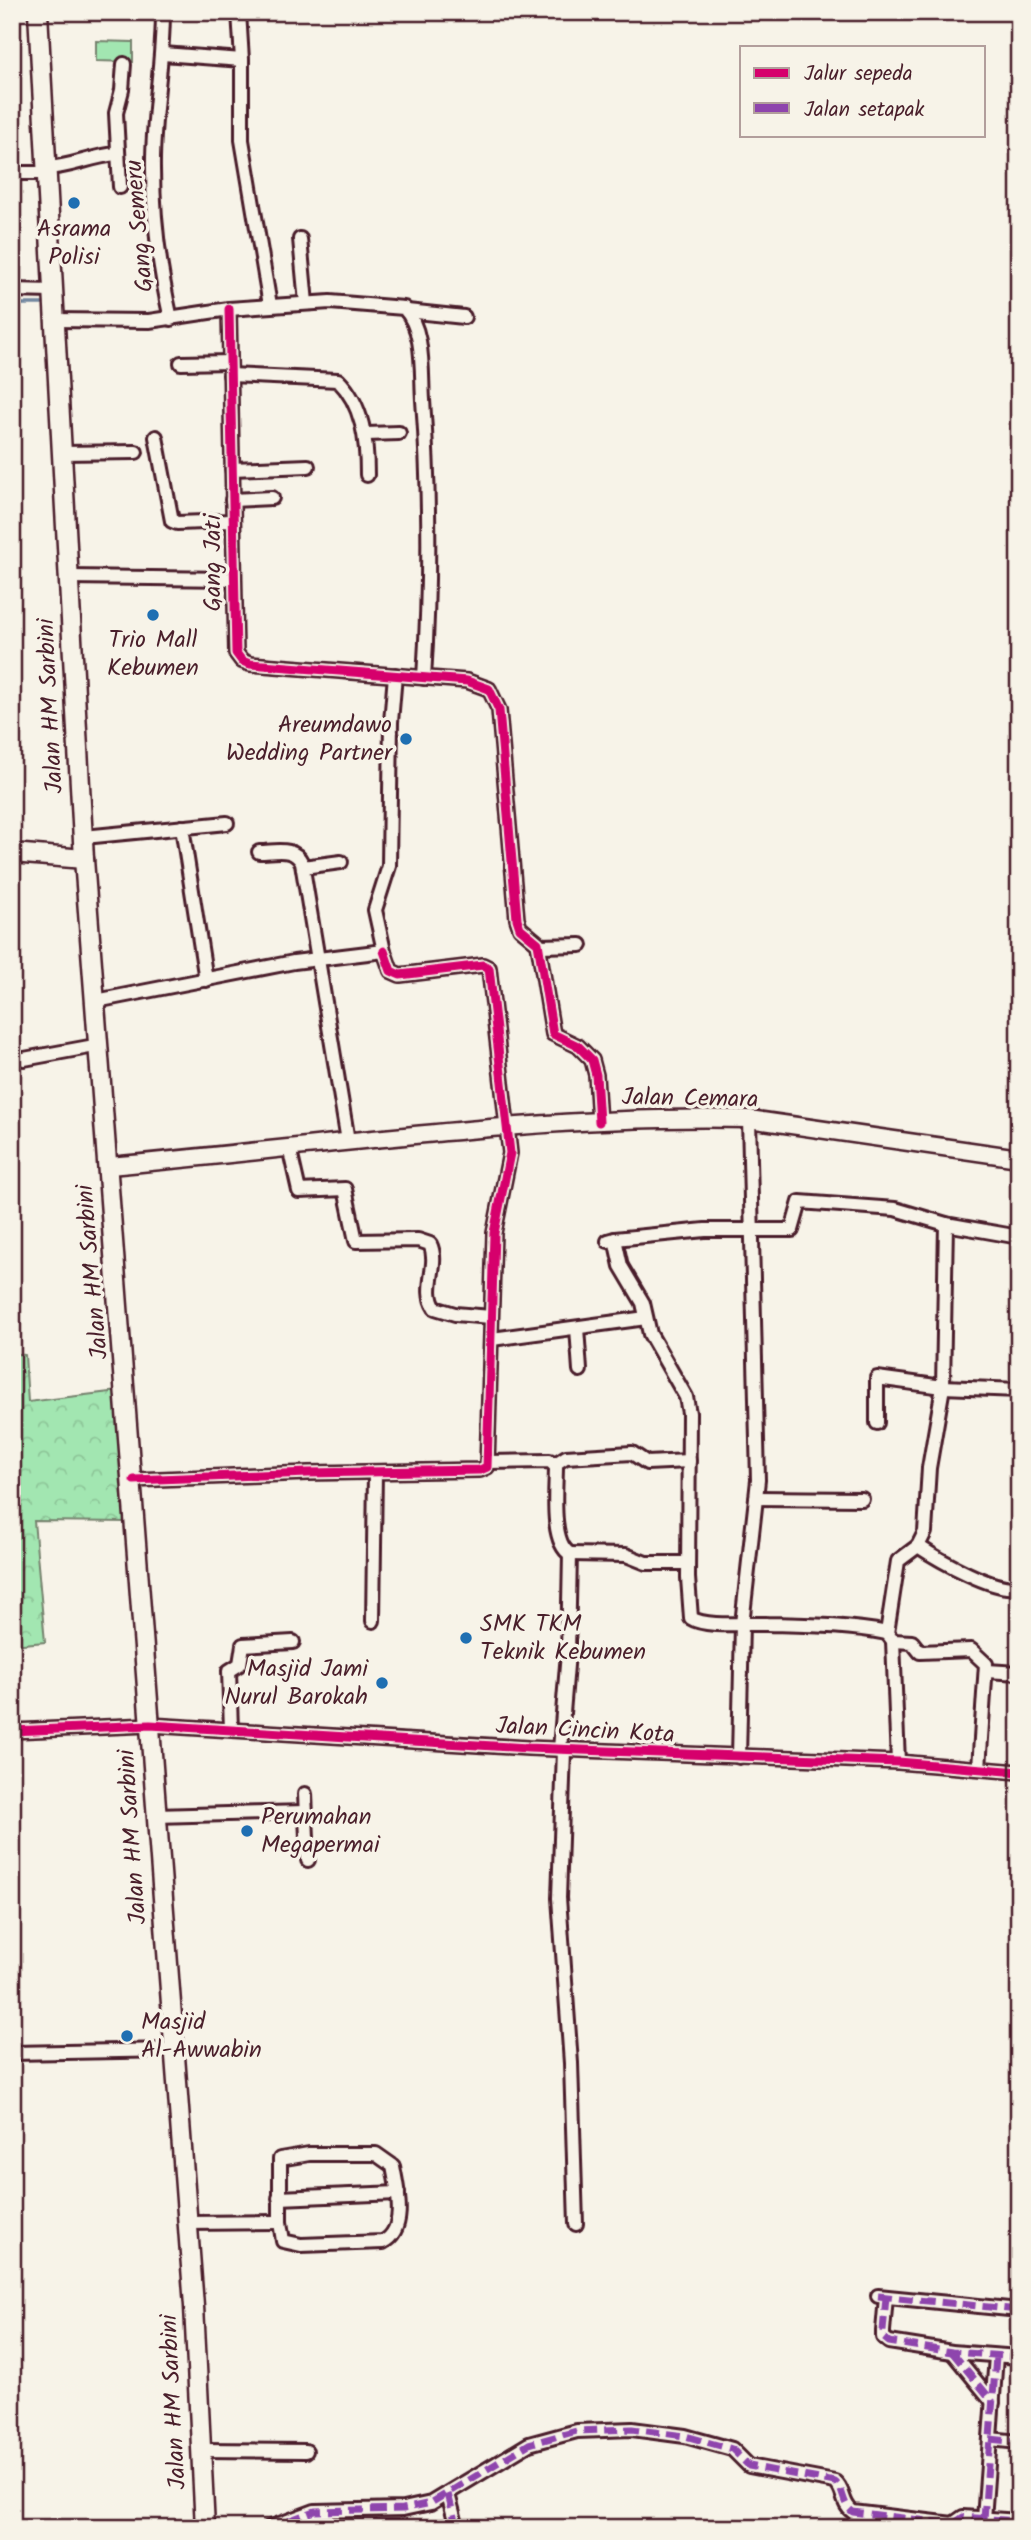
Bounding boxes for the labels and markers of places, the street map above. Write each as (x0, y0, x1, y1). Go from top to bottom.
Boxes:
marker: Asrama Polisi (66, 195, 82, 211)
place label: Asrama Polisi (37, 210, 111, 277)
marker: Trio Mall Kebumen (145, 607, 161, 623)
place label: Trio Mall Kebumen (107, 621, 199, 688)
place label: Areumdawo Wedding Partner (226, 706, 394, 773)
marker: Areumdawo Wedding Partner (398, 731, 414, 747)
place label: SMK TKM Teknik Kebumen (480, 1605, 646, 1672)
marker: SMK TKM Teknik Kebumen (458, 1630, 474, 1646)
place label: Masjid Jami Nurul Barokah (224, 1650, 369, 1717)
marker: Masjid Jami Nurul Barokah (374, 1675, 390, 1691)
place label: Perumahan Megapermai (261, 1798, 381, 1865)
marker: Perumahan Megapermai (239, 1823, 255, 1839)
place label: Masjid Al-Awwabin (141, 2003, 262, 2070)
marker: Masjid Al-Awwabin (119, 2028, 135, 2044)

